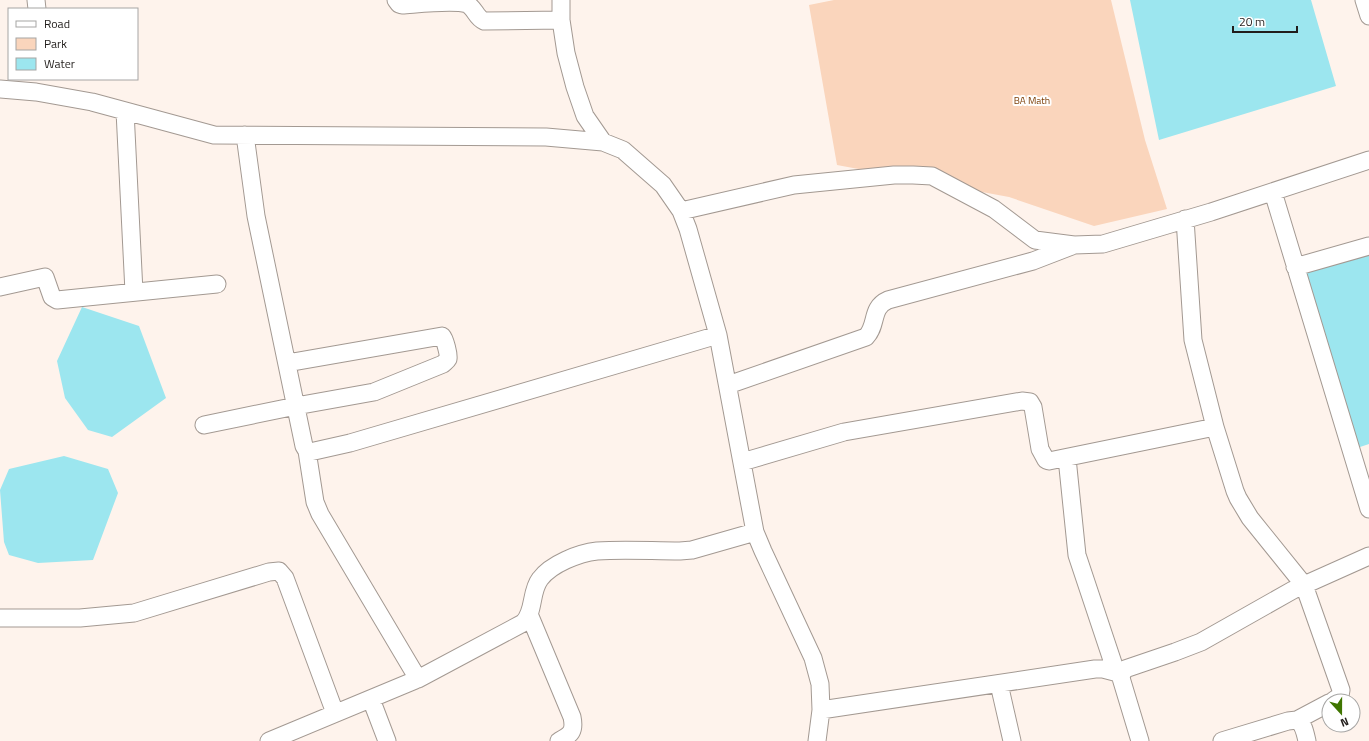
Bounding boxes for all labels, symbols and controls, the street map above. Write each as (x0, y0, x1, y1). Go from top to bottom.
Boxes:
legend (8, 8, 138, 80)
scale bar (1233, 8, 1297, 34)
text: 20 m (1239, 12, 1265, 31)
text: Road (44, 14, 70, 33)
text: Park (44, 34, 67, 53)
text: Water (44, 54, 75, 73)
park label: BA Math (1014, 93, 1050, 108)
north arrow (1321, 693, 1361, 733)
text: N (1338, 714, 1351, 731)

